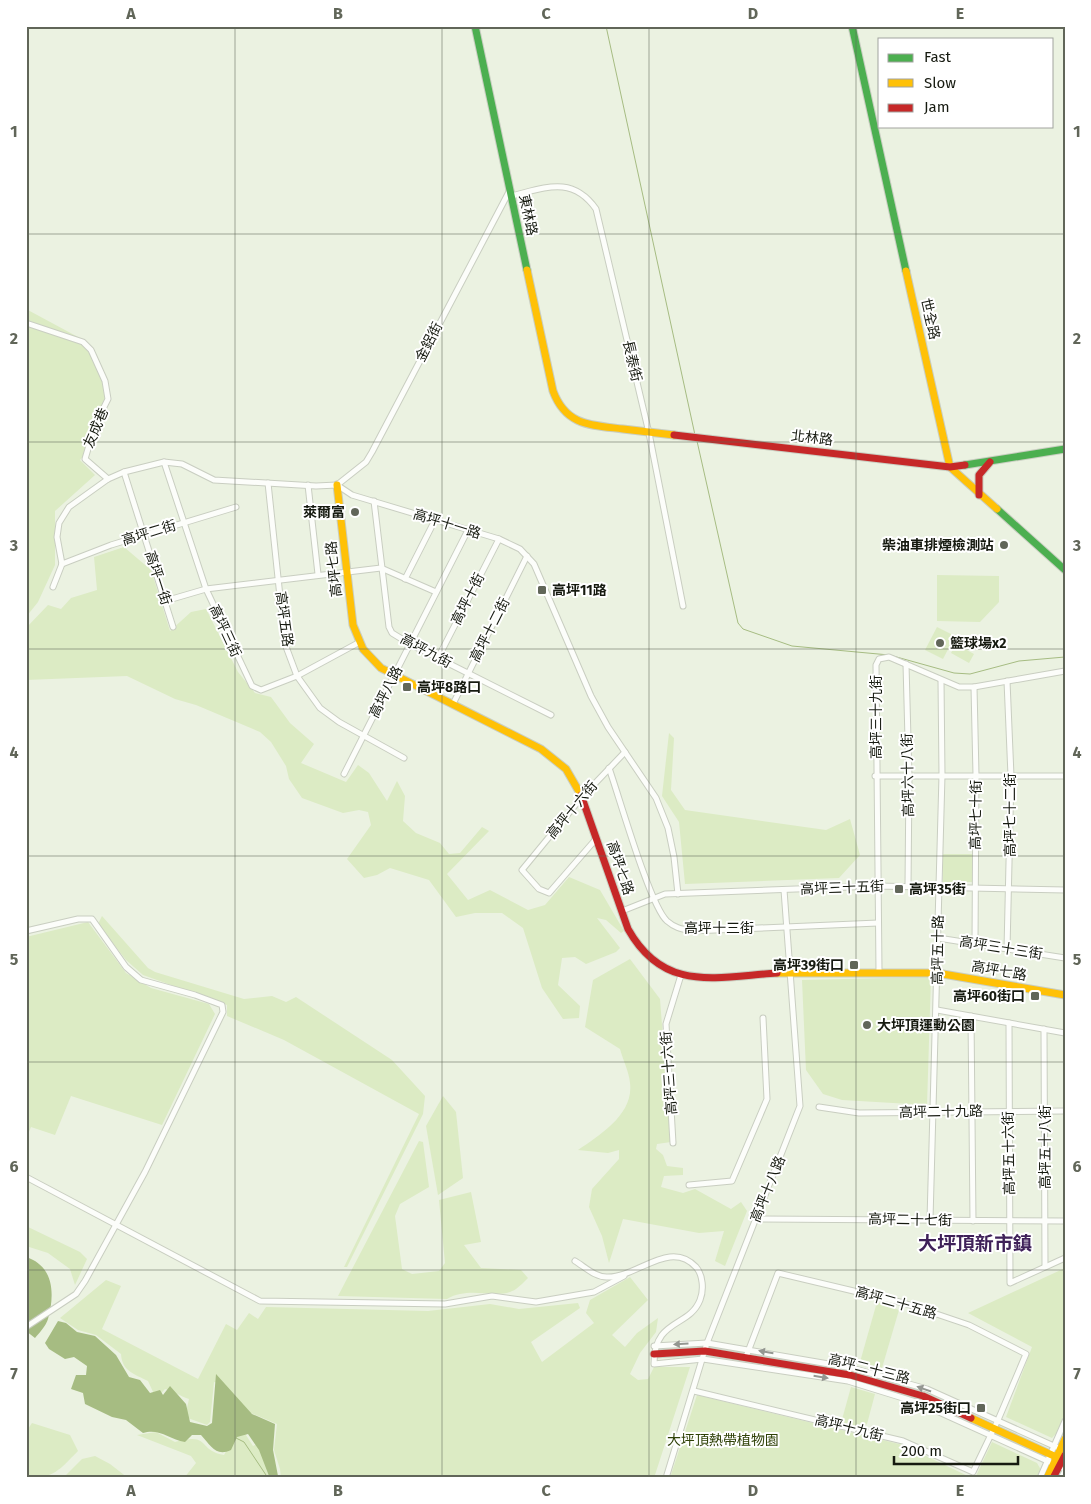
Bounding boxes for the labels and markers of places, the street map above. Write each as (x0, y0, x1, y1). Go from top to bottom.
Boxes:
place label: 萊爾富 (303, 504, 345, 521)
marker: 萊爾富 (349, 506, 361, 518)
place label: 柴油車排煙檢測站 (882, 537, 994, 554)
marker: 柴油車排煙檢測站 (998, 539, 1010, 551)
place label: 高坪11路 (552, 582, 607, 599)
marker: 高坪11路 (536, 584, 548, 596)
place label: 籃球場x2 (950, 635, 1006, 652)
marker: 籃球場x2 (934, 637, 946, 649)
place label: 高坪8路口 (417, 679, 481, 696)
marker: 高坪8路口 (401, 681, 413, 693)
place label: 高坪35街 (909, 881, 966, 898)
marker: 高坪35街 (893, 883, 905, 895)
place label: 高坪39街口 (773, 957, 844, 974)
marker: 高坪39街口 (848, 959, 860, 971)
place label: 高坪60街口 (953, 988, 1025, 1005)
marker: 高坪60街口 (1029, 990, 1041, 1002)
place label: 大坪頂運動公園 (877, 1017, 975, 1034)
marker: 大坪頂運動公園 (861, 1019, 873, 1031)
place label: 高坪25街口 (900, 1400, 971, 1417)
marker: 高坪25街口 (975, 1402, 987, 1414)

